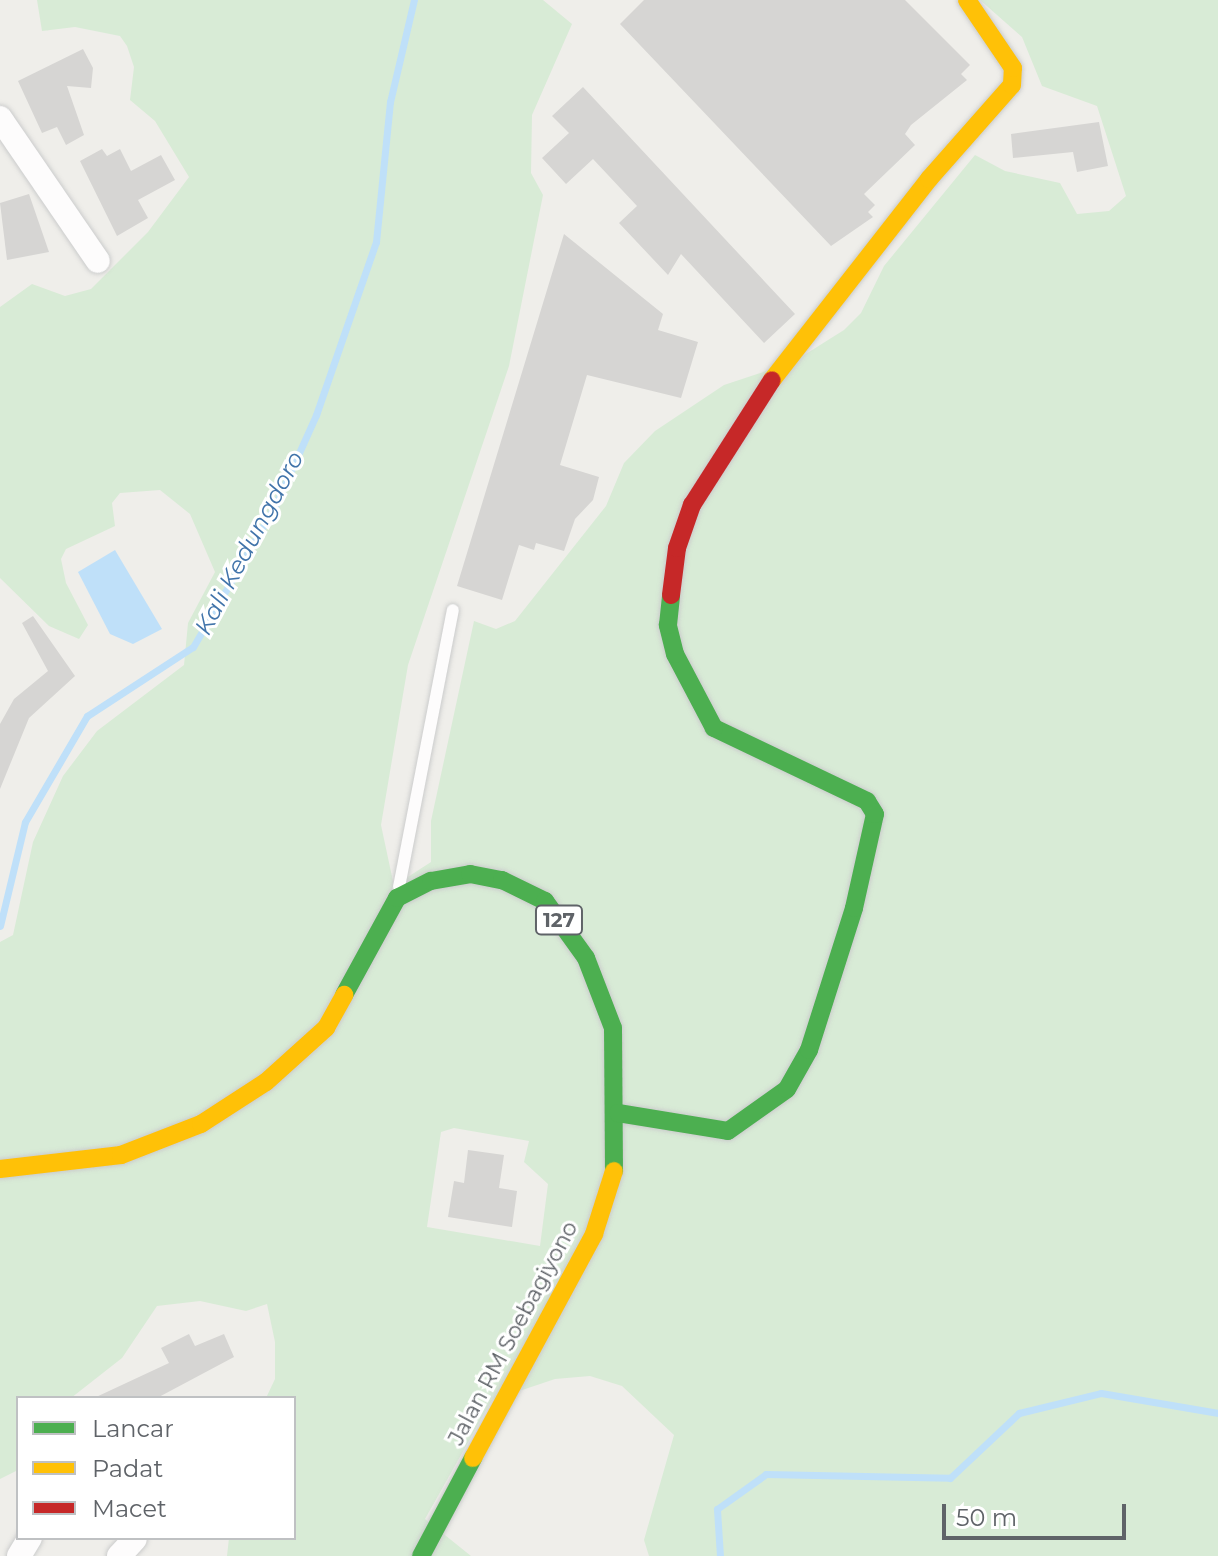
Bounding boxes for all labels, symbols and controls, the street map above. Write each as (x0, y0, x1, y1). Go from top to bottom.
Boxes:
water label: Kali Kedungdoro (188, 446, 310, 640)
road number: 127 (533, 904, 585, 936)
street label: Jalan RM Soebagiyono (443, 1217, 583, 1449)
legend (16, 1396, 296, 1540)
text: Lancar (92, 1414, 174, 1443)
text: Padat (92, 1454, 163, 1483)
scale bar (946, 1488, 1130, 1538)
text: Macet (92, 1494, 167, 1523)
text: 50 m (956, 1503, 1017, 1532)

